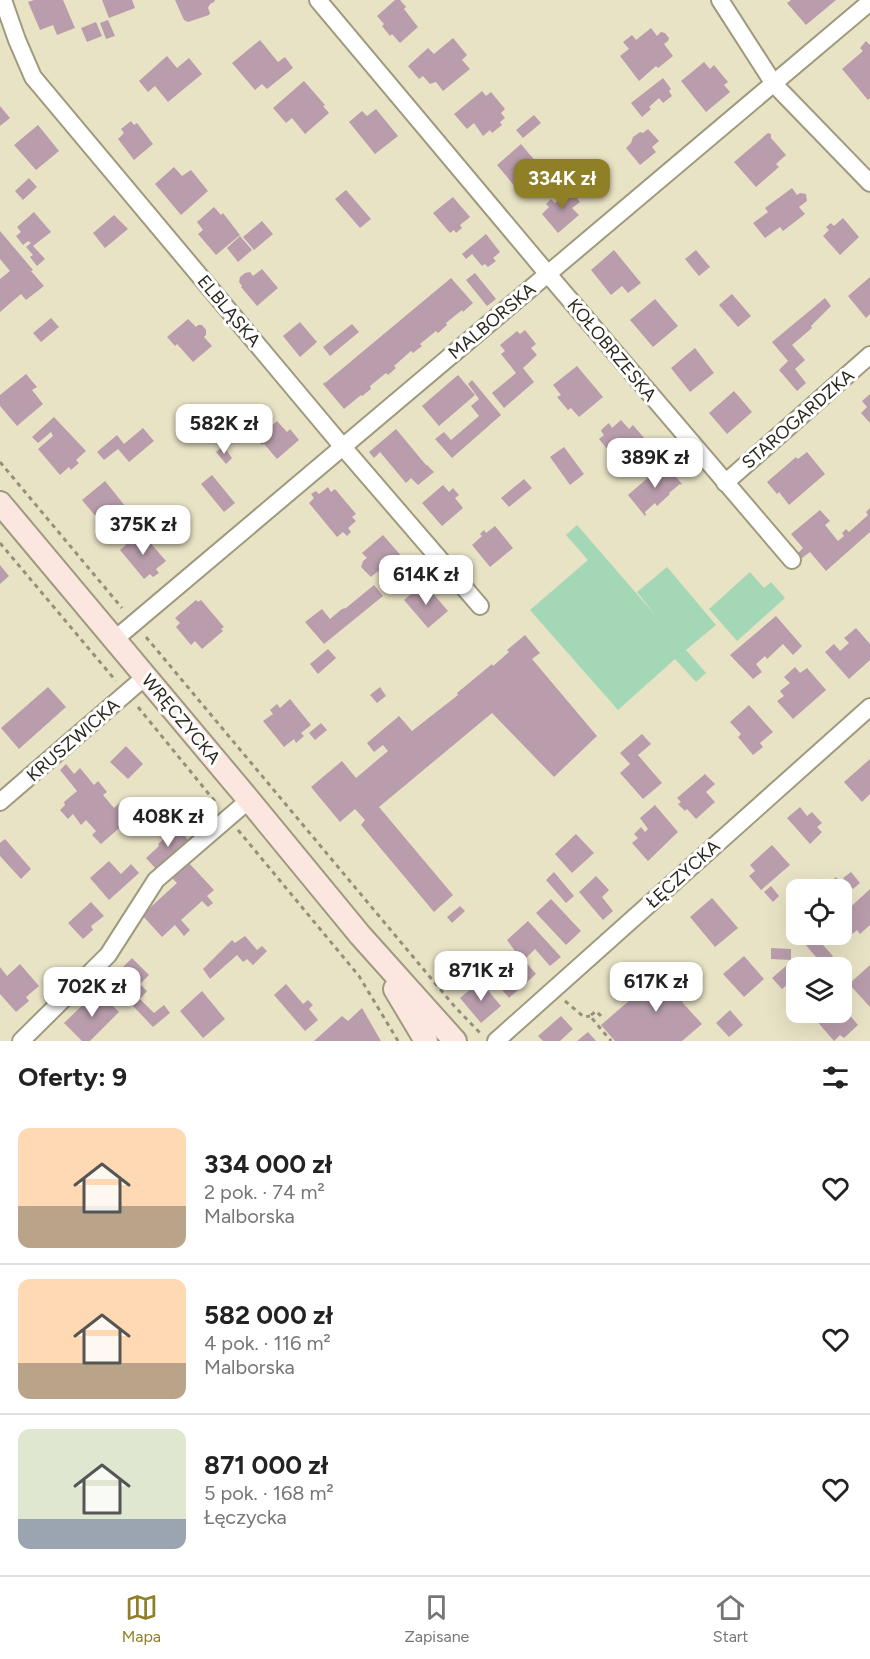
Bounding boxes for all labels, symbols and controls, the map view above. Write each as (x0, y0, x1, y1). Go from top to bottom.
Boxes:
pin: 334K zł (507, 159, 617, 210)
text: 334K zł (528, 166, 596, 190)
street label: ELBLĄSKA (193, 271, 265, 351)
street label: MALBORSKA (444, 278, 540, 364)
street label: KOŁOBRZESKA (563, 294, 661, 406)
street label: STAROGARDZKA (737, 364, 859, 474)
pin: 582K zł (169, 404, 279, 455)
text: 582K zł (190, 411, 258, 435)
pin: 389K zł (600, 438, 710, 489)
text: 389K zł (621, 445, 689, 469)
pin: 375K zł (88, 505, 198, 556)
text: 375K zł (109, 512, 177, 536)
pin: 614K zł (371, 555, 481, 606)
text: 614K zł (393, 562, 459, 586)
street label: WRĘCZYCKA (137, 670, 225, 768)
street label: KRUSZWICKA (22, 694, 124, 786)
pin: 408K zł (113, 797, 223, 848)
text: 408K zł (132, 804, 204, 828)
street label: ŁĘCZYCKA (642, 835, 724, 913)
map controls (786, 879, 852, 1023)
button: locate (786, 879, 852, 945)
pin: 871K zł (426, 951, 536, 1002)
button: layers (786, 957, 852, 1023)
text: 871K zł (448, 958, 514, 982)
pin: 617K zł (601, 962, 711, 1013)
pin: 702K zł (37, 967, 147, 1018)
text: 617K zł (624, 969, 688, 993)
text: 702K zł (58, 974, 127, 998)
text: Oferty: 9 (18, 1061, 127, 1093)
icon: filters (819, 1061, 852, 1094)
text: 334 000 zł (204, 1148, 332, 1180)
icon: home (66, 1152, 138, 1224)
icon: heart (819, 1172, 852, 1205)
text: 2 pok. · 74 m² (204, 1180, 325, 1204)
text: Malborska (204, 1204, 295, 1228)
text: 582 000 zł (204, 1299, 333, 1331)
icon: home (66, 1303, 138, 1375)
icon: heart (819, 1323, 852, 1356)
text: 4 pok. · 116 m² (204, 1331, 331, 1355)
text: Malborska (204, 1355, 295, 1379)
text: 871 000 zł (204, 1449, 328, 1481)
icon: home (66, 1453, 138, 1525)
icon: heart (819, 1473, 852, 1506)
text: 5 pok. · 168 m² (204, 1481, 334, 1505)
text: Łęczycka (204, 1505, 287, 1529)
tab: Mapa (122, 1591, 161, 1646)
tab: Zapisane (404, 1591, 469, 1646)
tab: Start (713, 1591, 748, 1646)

